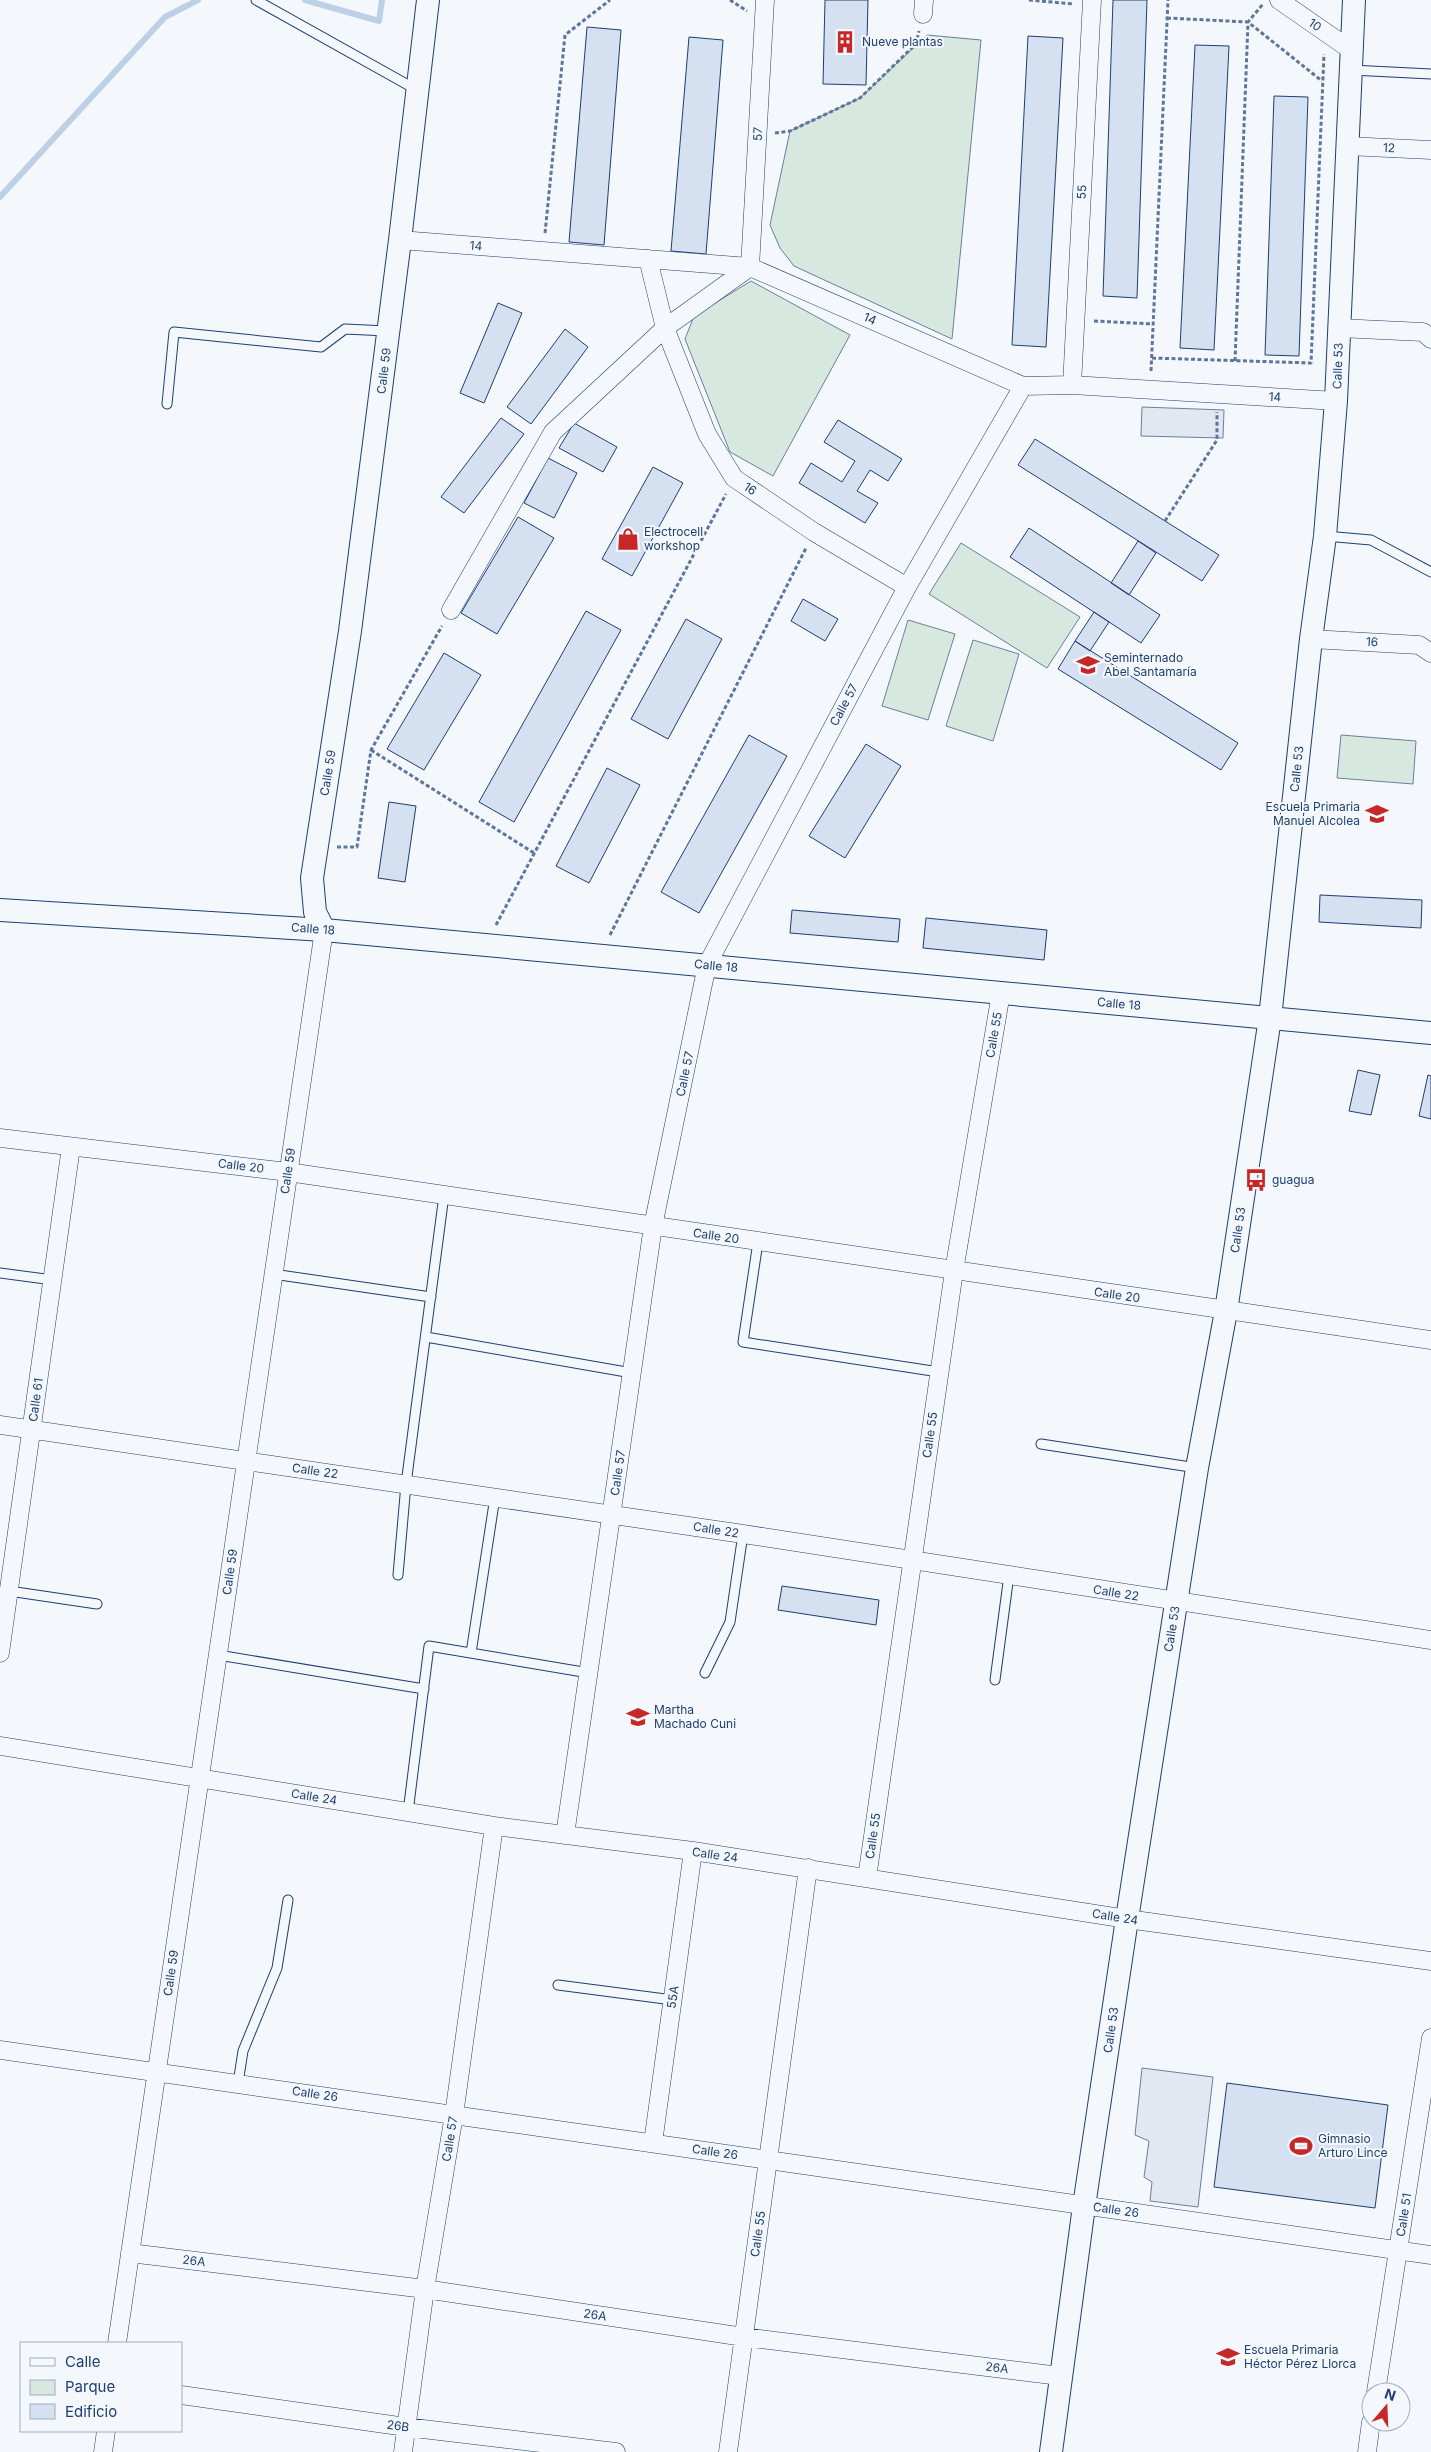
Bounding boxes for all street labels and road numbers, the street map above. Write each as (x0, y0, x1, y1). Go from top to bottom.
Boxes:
street label: 10 (1306, 15, 1325, 34)
street label: 57 (750, 126, 765, 141)
street label: 12 (1383, 140, 1396, 155)
street label: 55 (1074, 184, 1089, 200)
street label: 14 (469, 237, 483, 254)
street label: 14 (861, 309, 879, 328)
street label: Calle 53 (1329, 343, 1346, 389)
street label: Calle 59 (373, 347, 394, 395)
street label: 14 (1268, 389, 1282, 404)
street label: 16 (741, 479, 760, 498)
street label: 16 (1365, 634, 1379, 649)
street label: Calle 57 (826, 681, 861, 728)
street label: Calle 53 (1287, 745, 1306, 793)
street label: Calle 59 (316, 749, 339, 797)
street label: Calle 18 (291, 919, 336, 938)
street label: Calle 18 (693, 956, 739, 975)
street label: Calle 18 (1096, 994, 1142, 1013)
street label: Calle 55 (982, 1011, 1005, 1059)
street label: Calle 57 (672, 1050, 697, 1098)
street label: Calle 59 (277, 1147, 298, 1195)
street label: Calle 20 (217, 1155, 265, 1176)
street label: Calle 53 (1227, 1206, 1248, 1254)
street label: Calle 20 (692, 1225, 740, 1246)
street label: Calle 20 (1093, 1284, 1141, 1305)
street label: Calle 61 (25, 1377, 46, 1423)
street label: Calle 55 (919, 1411, 940, 1459)
street label: Calle 57 (607, 1449, 628, 1497)
street label: Calle 22 (291, 1460, 339, 1481)
street label: Calle 22 (692, 1518, 740, 1541)
street label: Calle 59 (219, 1548, 240, 1596)
street label: Calle 22 (1092, 1581, 1140, 1604)
street label: Calle 53 (1160, 1605, 1183, 1653)
street label: Calle 24 (290, 1785, 338, 1808)
street label: Calle 55 (862, 1812, 883, 1860)
street label: Calle 24 (691, 1844, 739, 1865)
street label: Calle 24 (1091, 1905, 1139, 1928)
street label: Calle 59 (160, 1949, 181, 1997)
street label: 55A (663, 1985, 682, 2009)
street label: Calle 53 (1100, 2006, 1121, 2054)
street label: Calle 26 (291, 2083, 339, 2104)
street label: Calle 57 (439, 2115, 461, 2163)
street label: Calle 26 (691, 2141, 739, 2162)
street label: Calle 51 (1393, 2192, 1414, 2238)
street label: Calle 26 (1092, 2199, 1140, 2220)
street label: Calle 55 (747, 2210, 768, 2258)
street label: 26A (182, 2252, 206, 2269)
street label: 26A (583, 2305, 608, 2324)
street label: 26A (985, 2359, 1009, 2376)
street label: 26B (386, 2417, 410, 2435)

